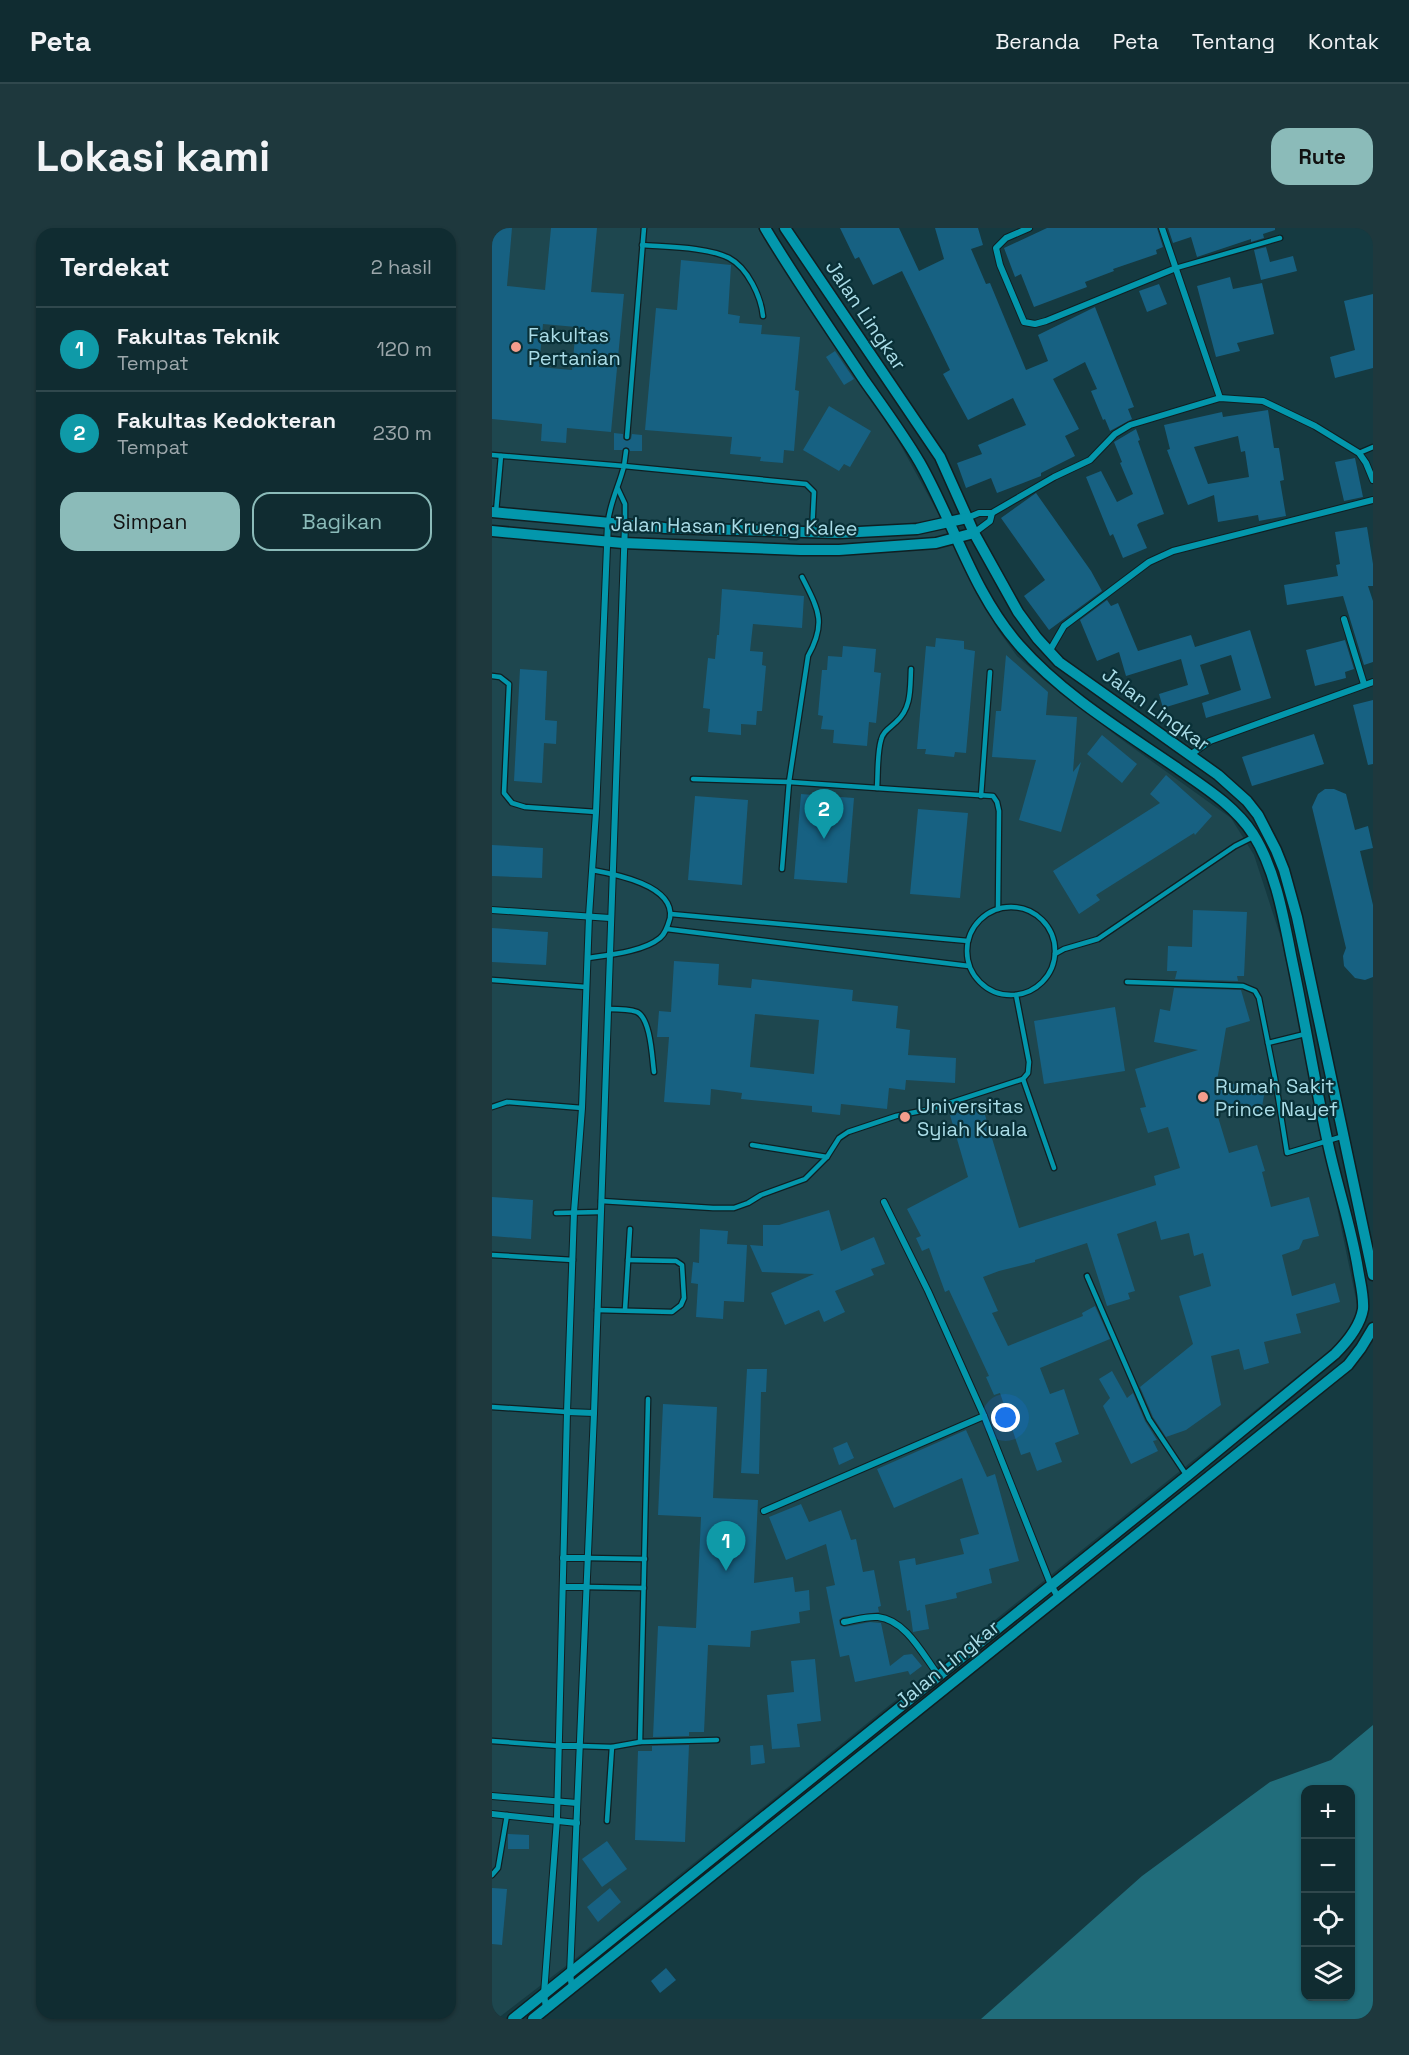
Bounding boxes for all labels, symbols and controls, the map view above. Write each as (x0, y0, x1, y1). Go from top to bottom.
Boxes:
text: Peta (30, 23, 91, 59)
text: Beranda (995, 28, 1080, 55)
text: Peta (1113, 28, 1159, 55)
text: Tentang (1192, 28, 1275, 55)
text: Kontak (1308, 28, 1379, 55)
button: Rute (1271, 128, 1373, 185)
text: Lokasi kami (36, 130, 270, 183)
text: Terdekat (60, 250, 170, 284)
text: 2 hasil (371, 254, 432, 280)
street label: Jalan Lingkar (820, 255, 912, 375)
text: Fakultas Teknik (117, 322, 280, 350)
place label: Fakultas Pertanian (528, 322, 621, 371)
text: 1 (75, 336, 84, 362)
text: 120 m (376, 336, 432, 362)
marker: Fakultas Pertanian (509, 340, 523, 354)
text: Tempat (117, 350, 189, 376)
text: Fakultas Kedokteran (117, 406, 336, 434)
text: 2 (74, 420, 85, 446)
text: 230 m (373, 420, 432, 446)
text: Tempat (117, 434, 189, 460)
button: Simpan (60, 492, 240, 551)
button: Bagikan (252, 492, 432, 551)
street label: Jalan Hasan Krueng Kalee (610, 511, 858, 541)
street label: Jalan Lingkar (1097, 661, 1215, 757)
pin: 2 (804, 790, 844, 839)
place label: Rumah Sakit Prince Nayef (1215, 1073, 1338, 1122)
marker: Rumah Sakit Prince Nayef (1196, 1090, 1210, 1104)
place label: Universitas Syiah Kuala (917, 1093, 1027, 1142)
marker: Universitas Syiah Kuala (898, 1110, 912, 1124)
your location (991, 1403, 1020, 1432)
pin: 1 (706, 1522, 746, 1571)
street label: Jalan Lingkar (889, 1614, 1005, 1714)
map controls (1301, 1785, 1355, 2001)
button: + (1301, 1785, 1355, 1839)
button: − (1301, 1839, 1355, 1893)
button: locate (1301, 1893, 1355, 1947)
button: layers (1301, 1947, 1355, 2001)

